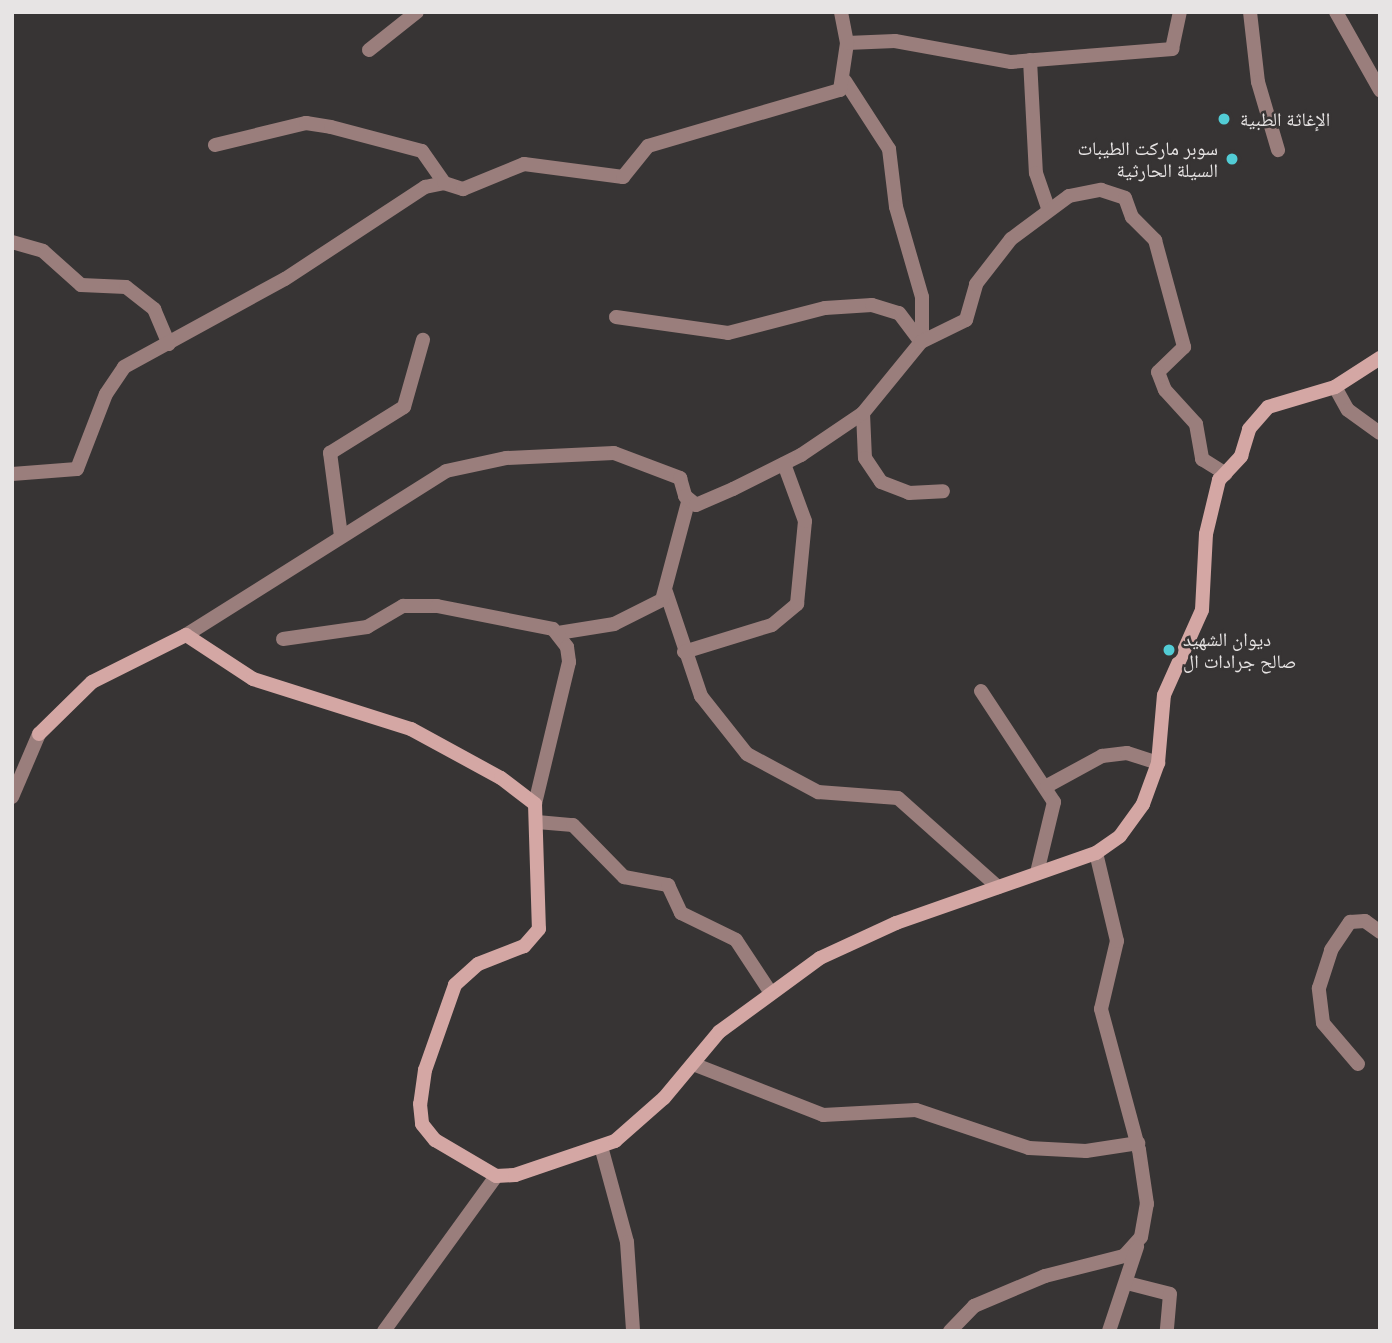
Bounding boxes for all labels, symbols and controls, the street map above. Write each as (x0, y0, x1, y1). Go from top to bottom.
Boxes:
place label: الإغاثة الطبية (1240, 108, 1330, 130)
marker: الإغاثة الطبية (1214, 109, 1234, 129)
place label: سوبر ماركت الطيبات السيلة الحارثية (1077, 137, 1218, 181)
marker: سوبر ماركت الطيبات السيلة الحارثية (1224, 151, 1240, 167)
place label: ديوان الشهيد صالح جرادات ال (1183, 628, 1296, 672)
marker: ديوان الشهيد صالح جرادات ال (1161, 642, 1177, 658)

